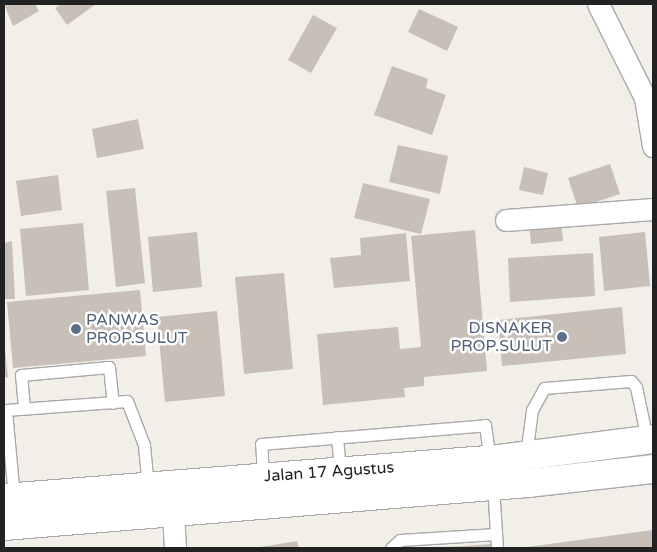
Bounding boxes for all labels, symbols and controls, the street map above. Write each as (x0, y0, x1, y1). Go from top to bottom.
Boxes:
place label: PANWAS PROP.SULUT (86, 310, 188, 348)
place label: DISNAKER PROP.SULUT (450, 318, 552, 356)
marker: PANWAS PROP.SULUT (70, 323, 82, 335)
marker: DISNAKER PROP.SULUT (556, 331, 568, 343)
street label: Jalan 17 Agustus (263, 458, 395, 486)

